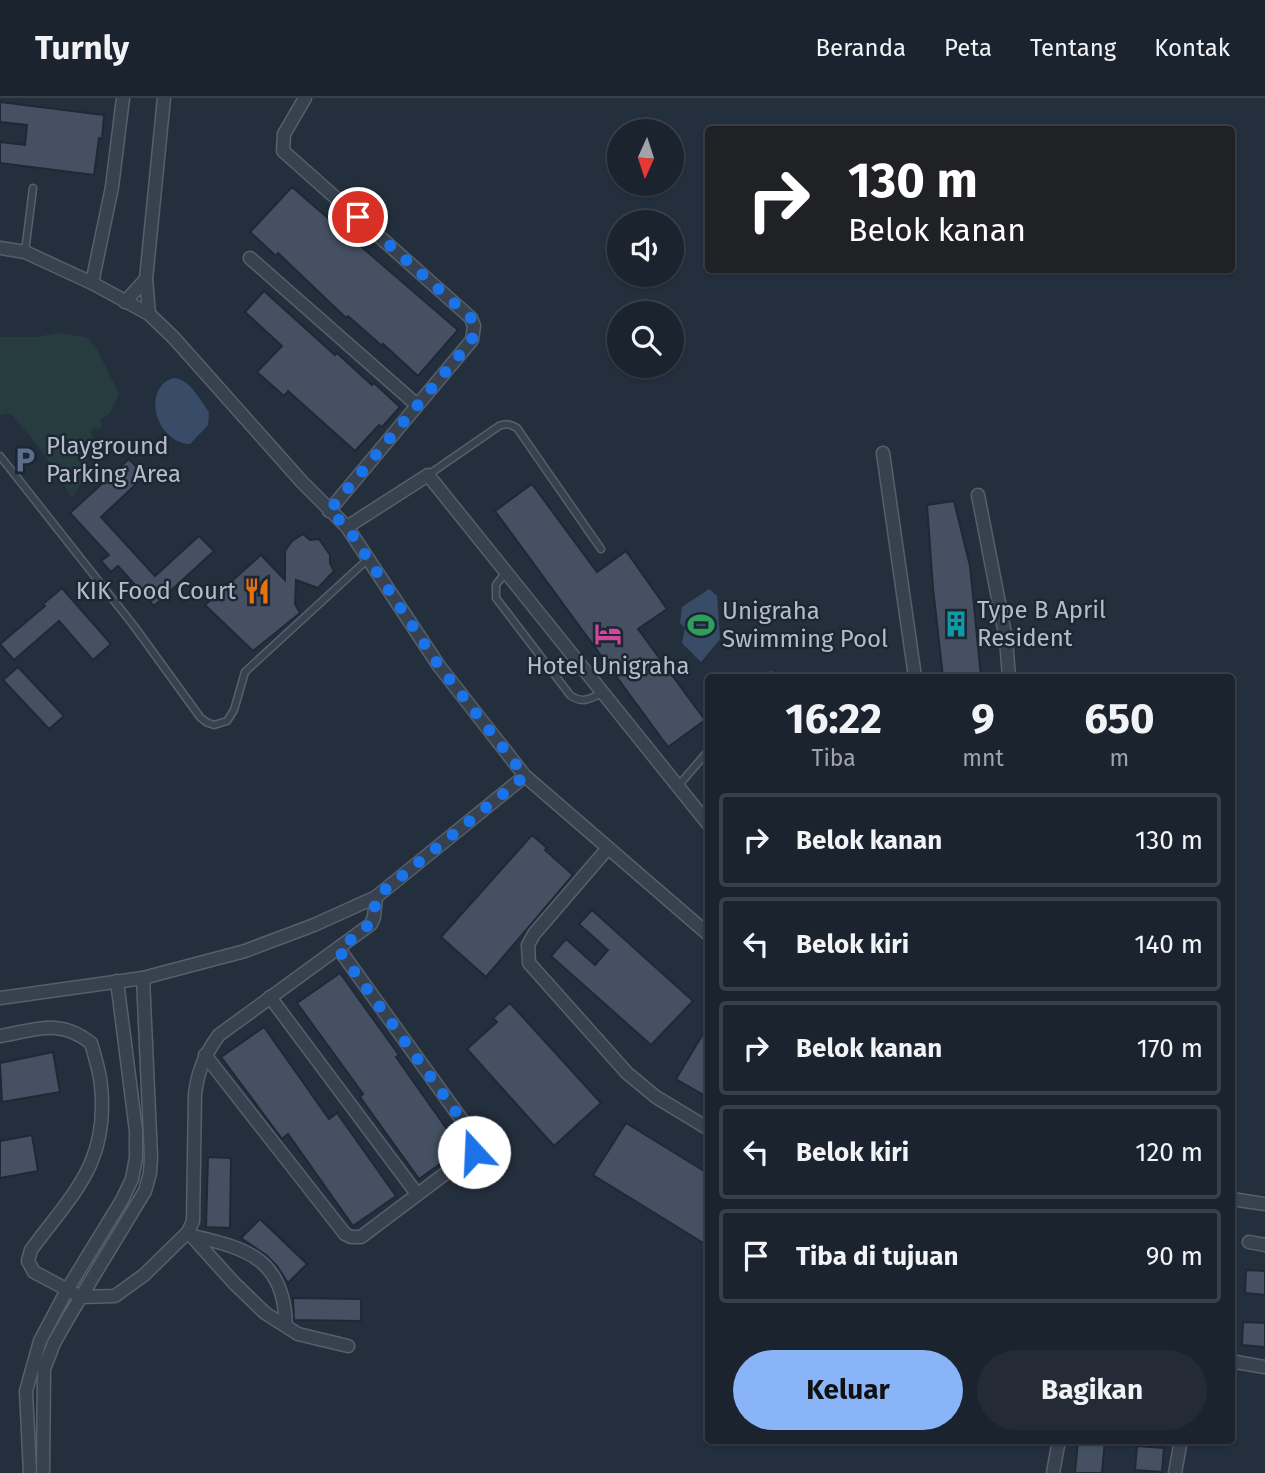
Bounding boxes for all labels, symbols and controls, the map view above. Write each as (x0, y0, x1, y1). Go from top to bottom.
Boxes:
text: Turnly (35, 28, 129, 68)
text: Beranda (815, 34, 906, 62)
text: Peta (944, 34, 992, 62)
text: Tentang (1030, 34, 1116, 62)
text: Kontak (1154, 34, 1230, 62)
north arrow (607, 119, 684, 196)
map controls (607, 119, 684, 378)
text: 130 m (848, 151, 978, 210)
icon: right (733, 154, 824, 245)
pin (328, 187, 388, 247)
icon: arrive (339, 198, 377, 236)
button: sound (607, 210, 684, 287)
text: Belok kanan (848, 211, 1026, 249)
button: search (607, 301, 684, 378)
place label: Playground Parking Area (46, 432, 181, 488)
parking icon: Playground Parking Area (10, 445, 40, 475)
restaurant icon: KIK Food Court (242, 576, 272, 606)
place label: KIK Food Court (76, 577, 236, 605)
place label: Type B April Resident (977, 596, 1106, 652)
place label: Unigraha Swimming Pool (722, 597, 888, 653)
building icon: Type B April Resident (941, 609, 971, 639)
sports icon: Unigraha Swimming Pool (686, 610, 716, 640)
hotel icon: Hotel Unigraha (593, 619, 623, 649)
place label: Hotel Unigraha (527, 652, 689, 680)
text: 16:22 (785, 694, 882, 744)
text: 9 (971, 694, 995, 744)
text: 650 (1084, 694, 1155, 744)
text: Tiba (811, 744, 856, 772)
text: mnt (962, 744, 1004, 772)
text: m (1110, 744, 1129, 772)
icon: right (737, 821, 775, 859)
text: Belok kanan (796, 825, 942, 856)
text: 130 m (1135, 825, 1203, 856)
icon: left (737, 925, 775, 963)
text: Belok kiri (796, 929, 909, 960)
text: 140 m (1134, 929, 1203, 960)
icon: right (737, 1029, 775, 1067)
text: Belok kanan (796, 1033, 942, 1064)
text: 170 m (1137, 1033, 1203, 1064)
position arrow (437, 1115, 511, 1189)
icon: left (737, 1133, 775, 1171)
text: Belok kiri (796, 1137, 909, 1168)
text: 120 m (1135, 1137, 1203, 1168)
icon: arrive (737, 1237, 775, 1275)
text: Tiba di tujuan (796, 1241, 958, 1272)
text: 90 m (1146, 1241, 1203, 1272)
button: Keluar (733, 1350, 963, 1430)
button: Bagikan (977, 1350, 1207, 1430)

